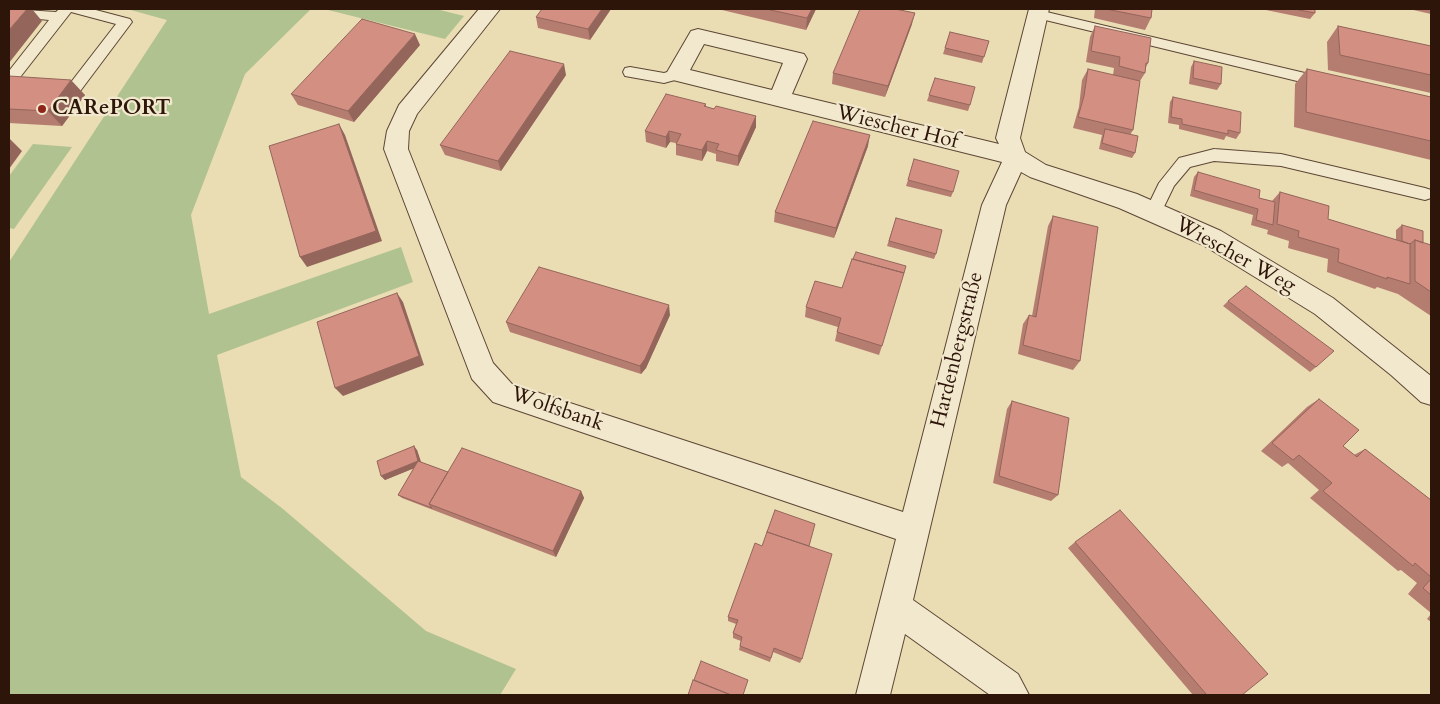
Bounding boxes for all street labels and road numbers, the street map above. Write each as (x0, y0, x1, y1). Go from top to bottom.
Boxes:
street label: Wiescher Hof (833, 101, 961, 155)
street label: Wiescher Weg (1170, 212, 1300, 300)
street label: Hardenbergstraße (926, 270, 990, 430)
street label: Wolfsbank (507, 382, 607, 438)

